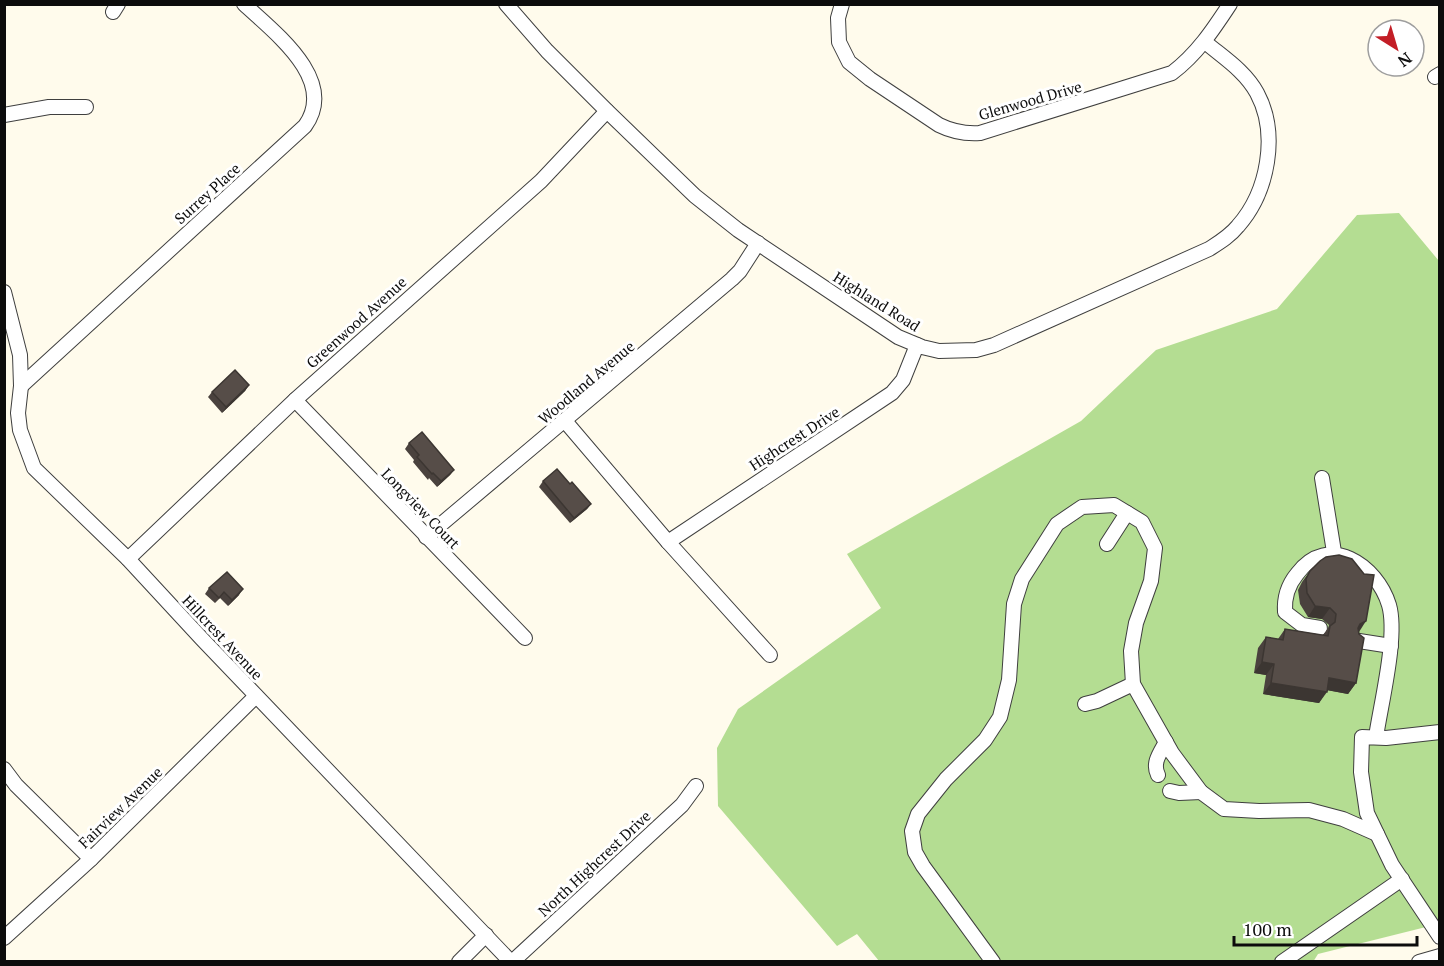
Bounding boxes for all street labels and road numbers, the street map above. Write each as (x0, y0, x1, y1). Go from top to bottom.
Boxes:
street label: Glenwood Drive (976, 76, 1084, 124)
street label: Surrey Place (170, 158, 244, 228)
street label: Highland Road (830, 266, 924, 336)
street label: Greenwood Avenue (302, 272, 410, 372)
street label: Woodland Avenue (534, 336, 638, 428)
street label: Highcrest Drive (745, 401, 843, 475)
street label: Longview Court (377, 463, 465, 553)
street label: Hillcrest Avenue (178, 590, 268, 684)
street label: Fairview Avenue (74, 762, 166, 852)
street label: North Highcrest Drive (533, 806, 655, 920)

